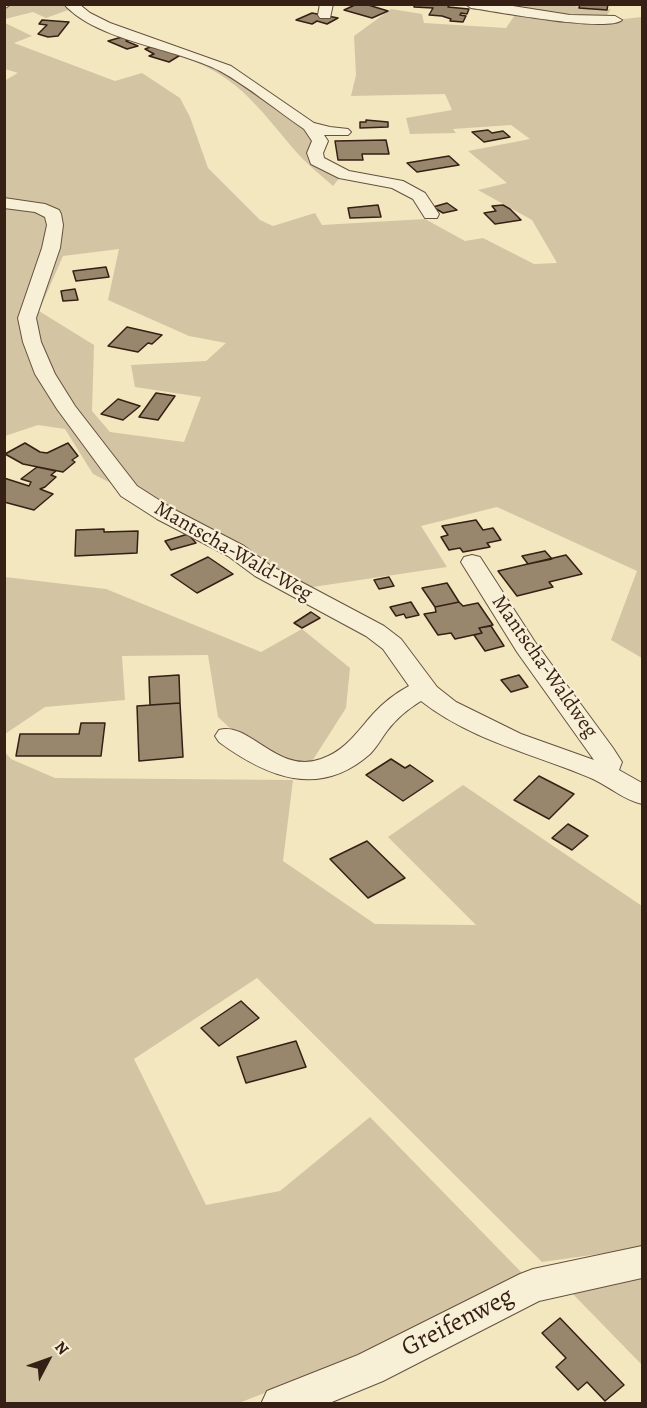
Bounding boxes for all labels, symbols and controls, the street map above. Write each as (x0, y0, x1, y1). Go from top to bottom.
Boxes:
street label: Mantscha-Wald-Weg (149, 496, 317, 608)
street label: Mantscha-Waldweg (485, 591, 603, 743)
street label: Greifenweg (397, 1282, 519, 1364)
north arrow (18, 1330, 78, 1390)
text: N (49, 1337, 74, 1360)

